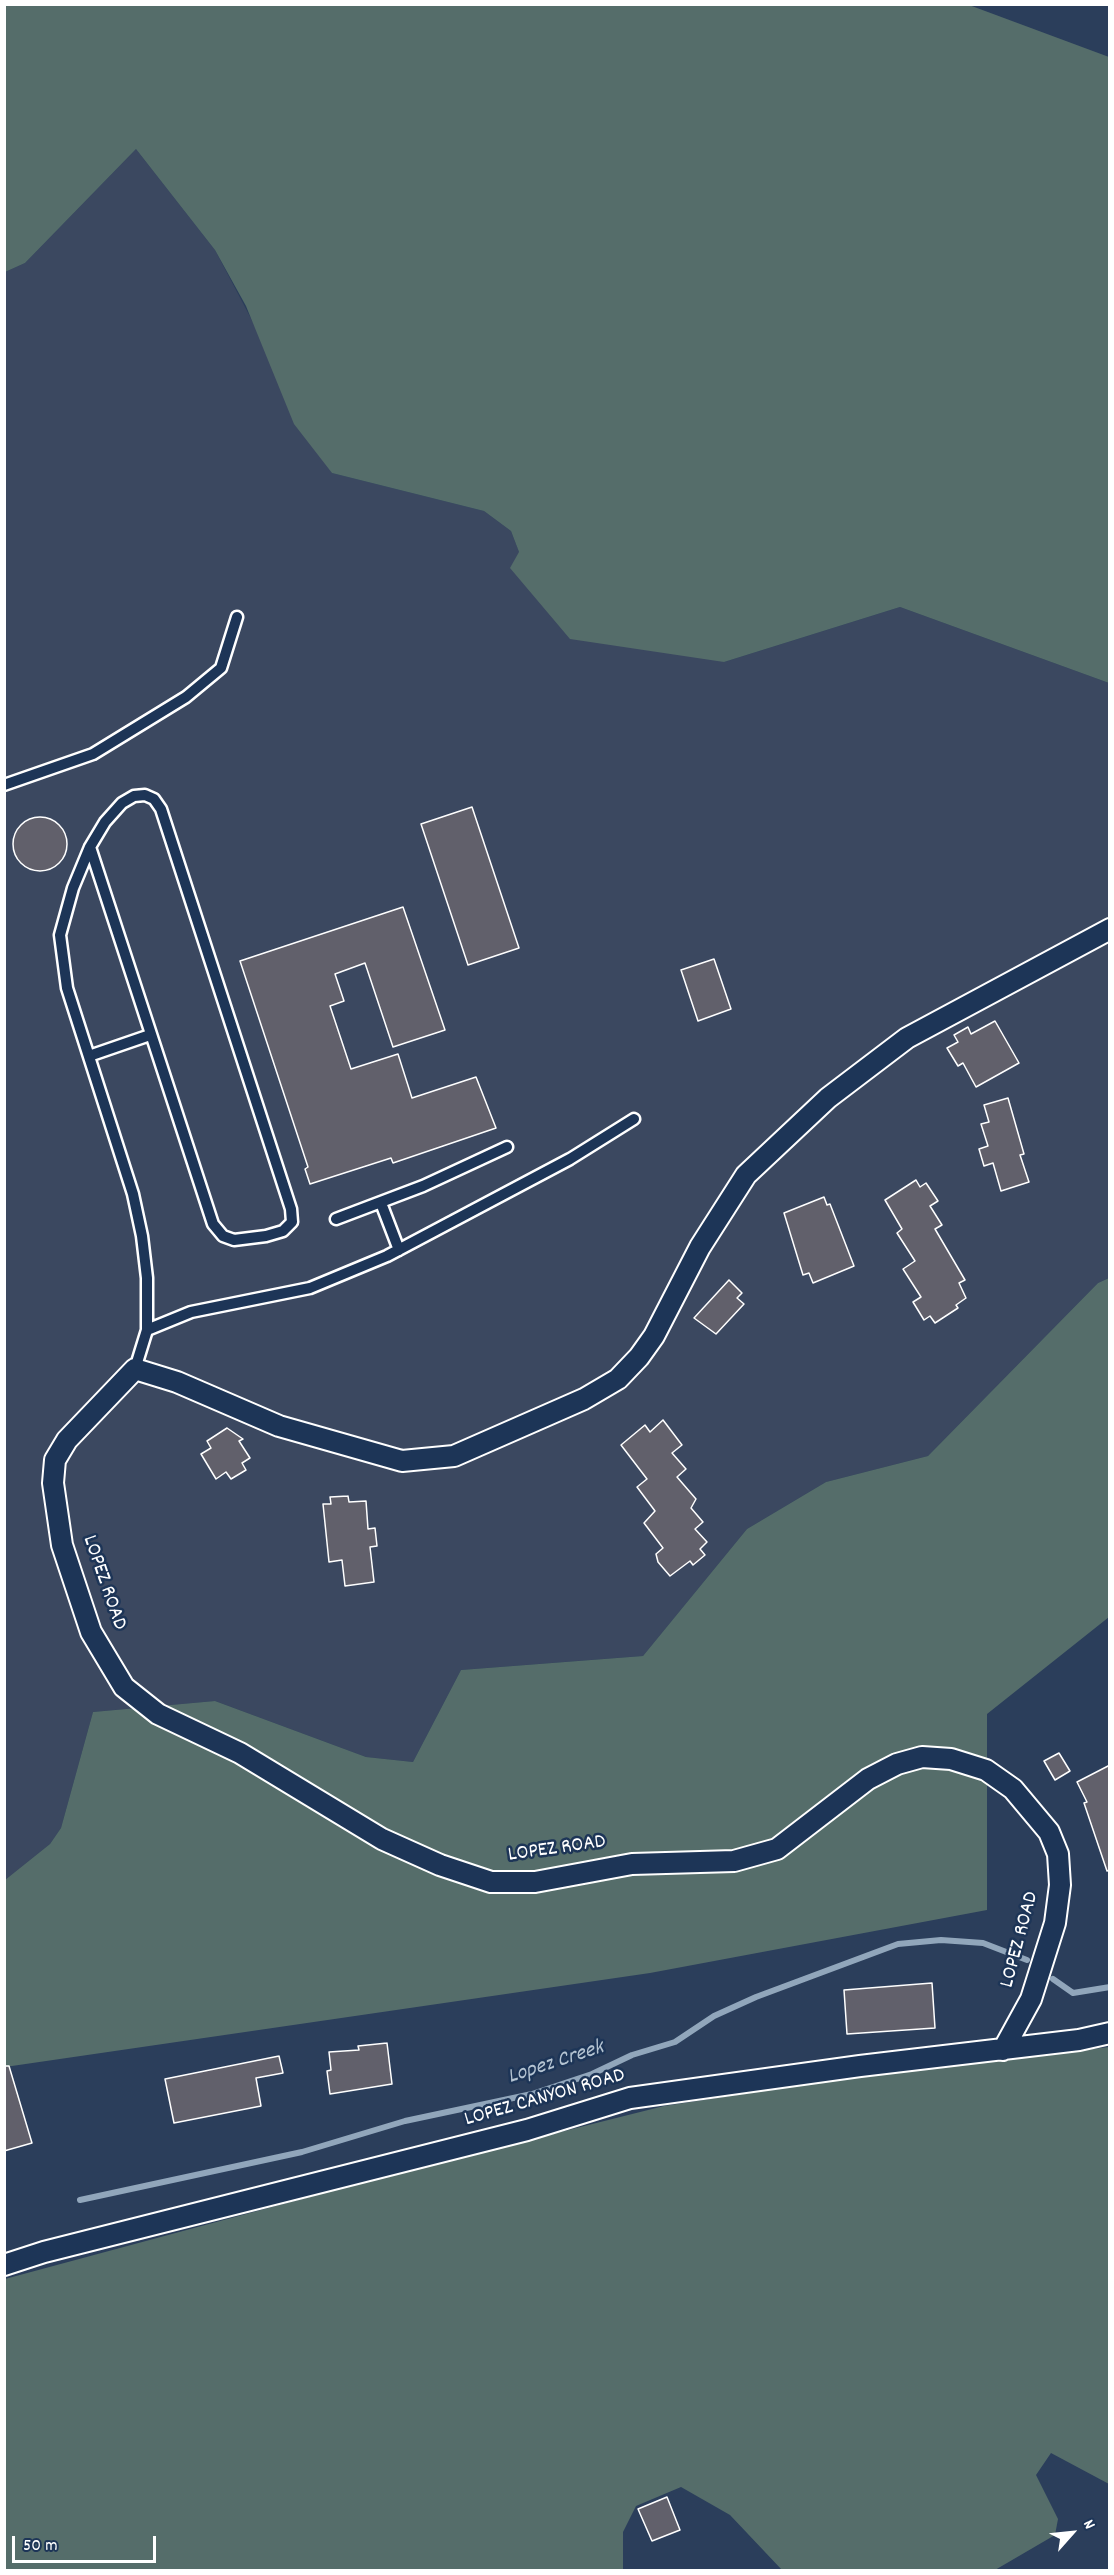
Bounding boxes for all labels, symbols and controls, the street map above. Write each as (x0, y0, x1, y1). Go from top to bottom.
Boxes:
street label: LOPEZ ROAD (75, 1532, 131, 1634)
street label: LOPEZ ROAD (507, 1831, 607, 1869)
street label: LOPEZ ROAD (996, 1889, 1046, 1991)
water label: Lopez Creek (505, 2036, 607, 2092)
street label: LOPEZ CANYON ROAD (462, 2064, 628, 2134)
north arrow (1042, 2503, 1102, 2563)
text: N (1076, 2516, 1101, 2533)
scale bar (15, 2524, 159, 2562)
text: 50 m (23, 2534, 58, 2559)

